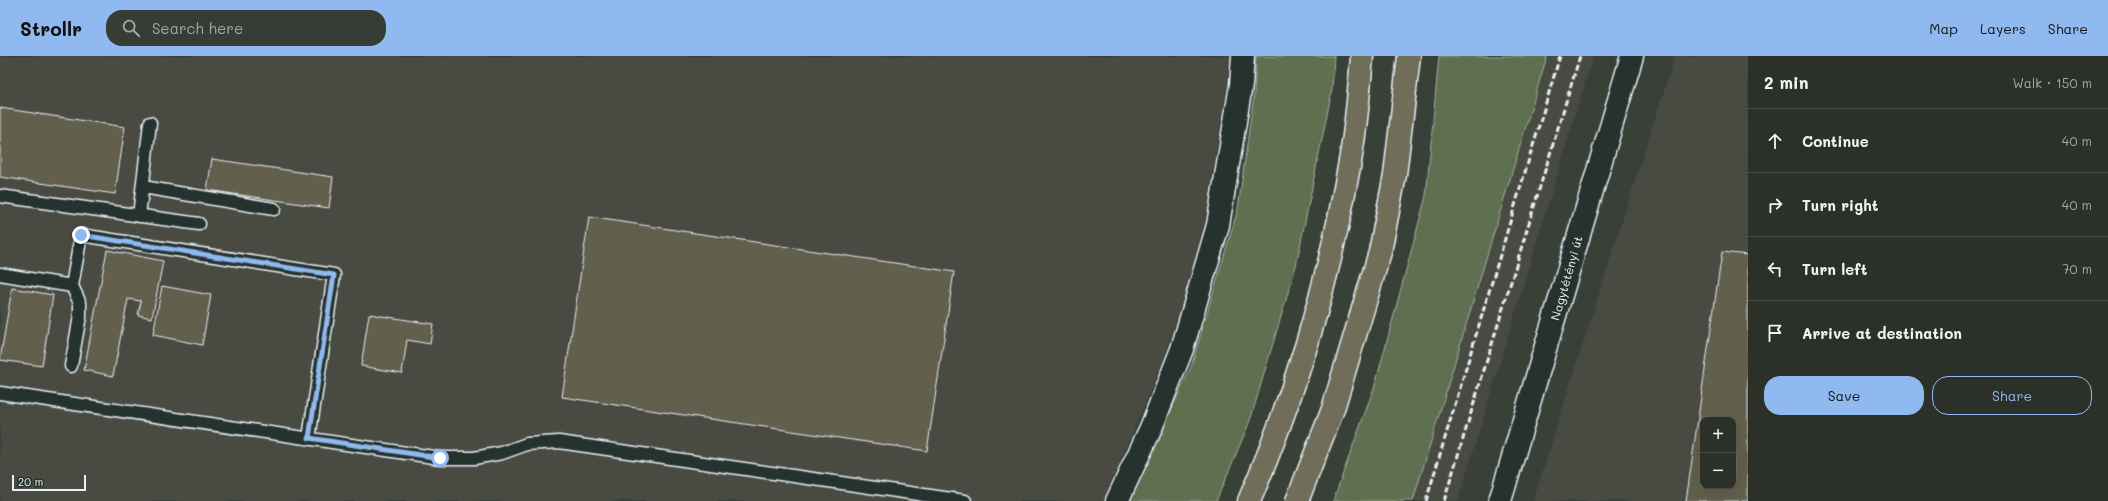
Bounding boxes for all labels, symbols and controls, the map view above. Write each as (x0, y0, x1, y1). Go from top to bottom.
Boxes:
search box (106, 10, 386, 46)
text: Strollr (20, 16, 82, 41)
icon: search (120, 17, 142, 39)
text: Search here (152, 18, 243, 38)
text: Map (1929, 19, 1958, 38)
text: Layers (1980, 19, 2026, 38)
text: Share (2048, 19, 2088, 38)
text: 2 min (1764, 71, 1809, 93)
text: Walk · 150 m (2012, 74, 2092, 91)
icon: ahead (1764, 130, 1786, 152)
text: Continue (1802, 131, 1869, 151)
text: 40 m (2062, 132, 2092, 149)
icon: right (1764, 194, 1786, 216)
text: Turn right (1802, 195, 1879, 215)
text: 40 m (2062, 196, 2092, 213)
route end (72, 226, 90, 244)
street label: Nagytétényi út (1546, 234, 1586, 322)
icon: left (1764, 258, 1786, 280)
text: Turn left (1802, 259, 1867, 279)
text: 70 m (2062, 260, 2092, 277)
icon: arrive (1764, 322, 1786, 344)
text: Arrive at destination (1802, 323, 1962, 343)
button: Save (1764, 376, 1924, 415)
button: Share (1932, 376, 2092, 415)
map controls (1700, 417, 1736, 489)
button: + (1700, 417, 1736, 453)
route start (431, 449, 449, 467)
button: − (1700, 453, 1736, 489)
scale bar (12, 473, 86, 492)
text: 20 m (18, 474, 43, 489)

